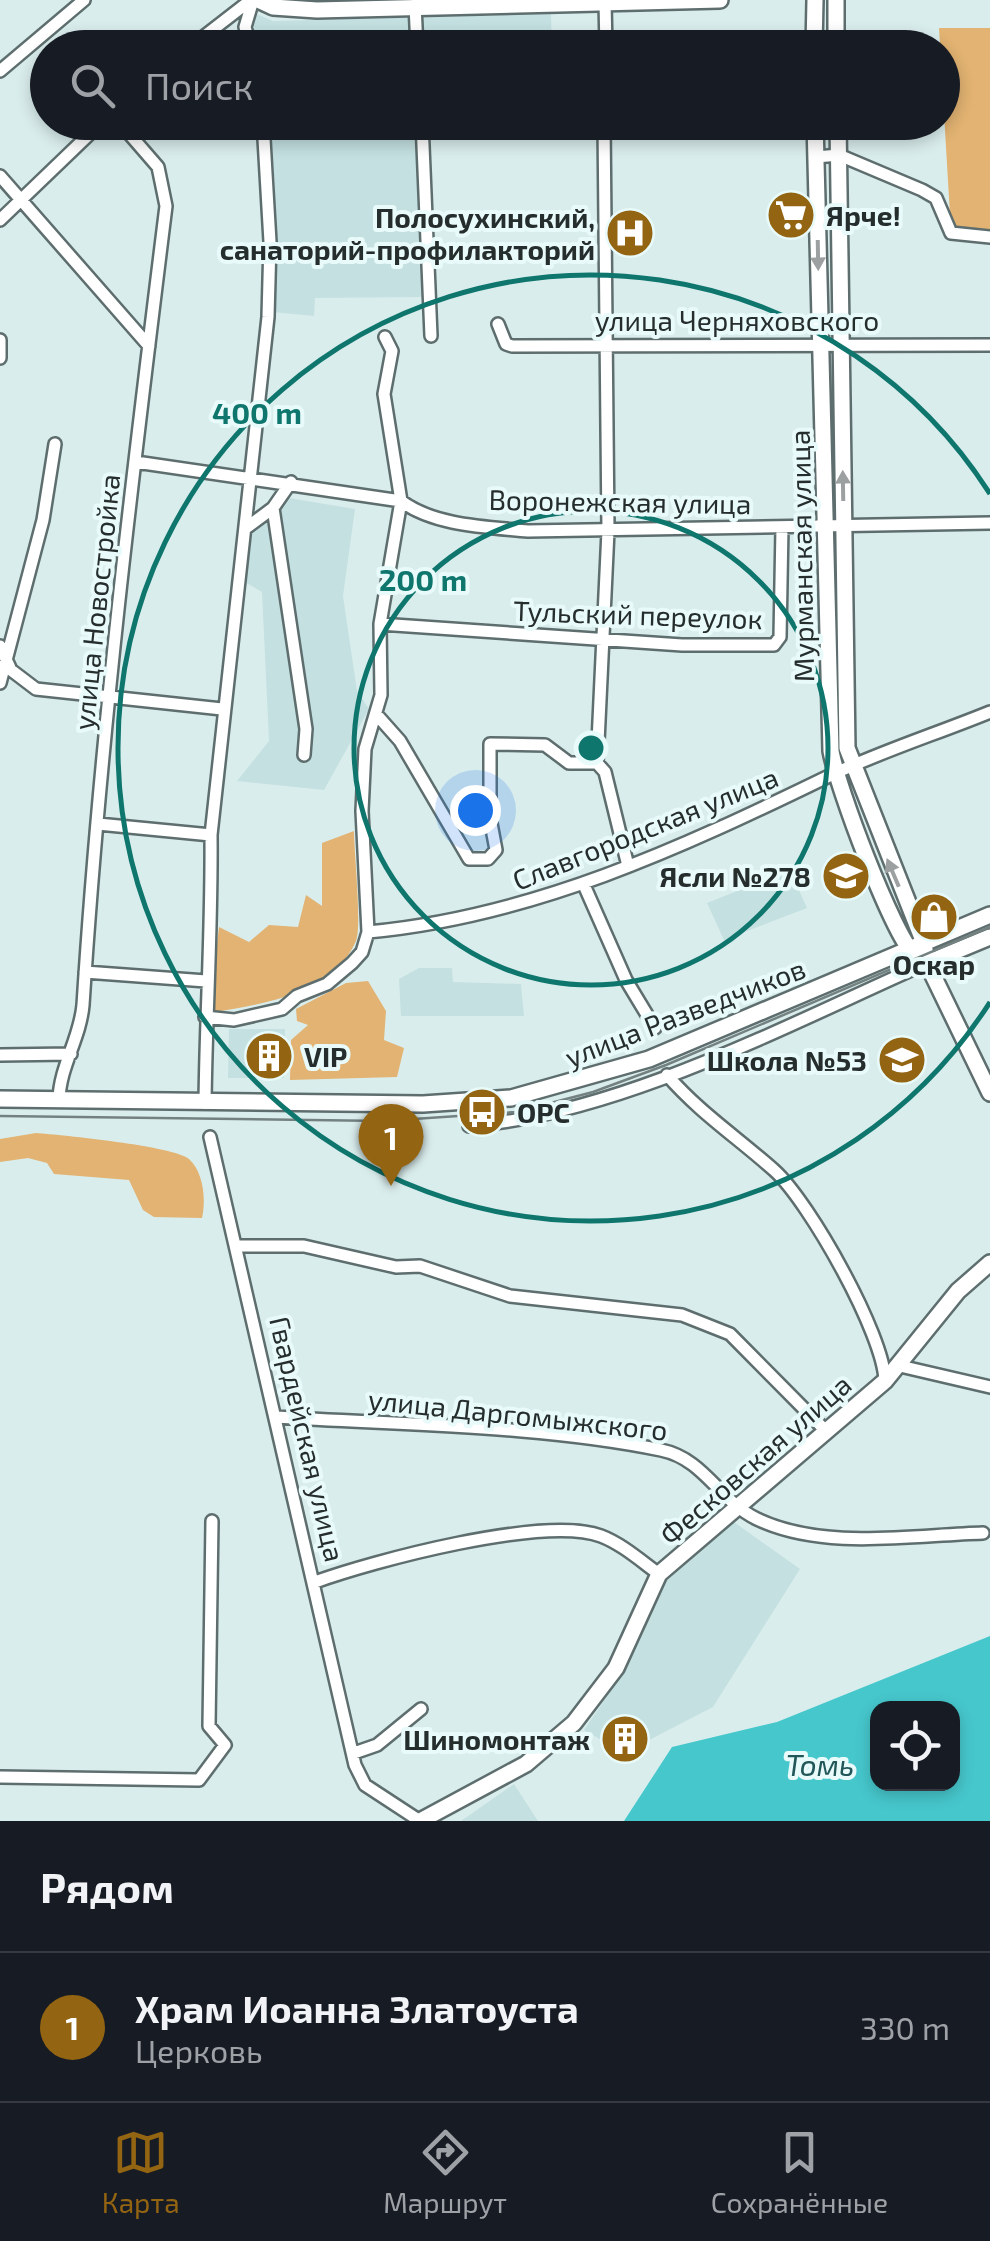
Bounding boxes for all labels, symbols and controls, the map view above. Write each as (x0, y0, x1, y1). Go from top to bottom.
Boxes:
search box (30, 30, 960, 140)
icon: search (65, 58, 120, 113)
text: Поиск (145, 62, 254, 108)
supermarket icon: Ярче! (765, 189, 817, 241)
place label: Ярче! (826, 198, 901, 232)
place label: Полосухинский, санаторий-профилакторий (220, 200, 595, 266)
hospital icon: Полосухинский, санаторий-профилакторий (604, 207, 656, 259)
one-way arrow (811, 239, 827, 271)
street label: улица Черняховского (595, 303, 879, 337)
text: 400 m (212, 394, 302, 430)
street label: Мурманская улица (782, 430, 820, 682)
one-way arrow (834, 470, 850, 502)
street label: улица Новостройка (66, 472, 126, 732)
street label: Воронежская улица (488, 482, 752, 520)
text: 200 m (379, 561, 467, 597)
street label: Тульский переулок (513, 593, 763, 635)
centre of rings (573, 730, 609, 766)
street label: Славгородская улица (507, 759, 783, 897)
your location (450, 785, 501, 836)
school or university icon: Ясли №278 (820, 850, 872, 902)
one-way arrow (885, 858, 901, 888)
place label: Ясли №278 (660, 859, 811, 893)
shop icon: Оскар (908, 891, 960, 943)
place label: Оскар (893, 947, 975, 981)
street label: улица Разведчиков (560, 951, 810, 1073)
building icon: VIP (243, 1030, 295, 1082)
school or university icon: Школа №53 (876, 1034, 928, 1086)
place label: VIP (304, 1039, 347, 1073)
place label: Школа №53 (707, 1043, 867, 1077)
bus stop icon: ОРС (456, 1086, 508, 1138)
place label: ОРС (517, 1095, 570, 1129)
pin: 1 (358, 1104, 424, 1186)
street label: Гвардейская улица (263, 1313, 353, 1565)
street label: Фесковская улица (652, 1367, 858, 1551)
street label: улица Даргомыжского (367, 1381, 669, 1447)
map controls (870, 1701, 960, 1791)
button: locate (870, 1701, 960, 1791)
building icon: Шиномонтаж (599, 1713, 651, 1765)
place label: Шиномонтаж (403, 1722, 590, 1756)
water label: Томь (786, 1746, 854, 1782)
text: Рядом (40, 1861, 174, 1911)
text: Храм Иоанна Златоуста (135, 1985, 579, 2031)
text: 1 (66, 2008, 79, 2046)
text: 330 m (860, 2008, 950, 2046)
text: Церковь (135, 2031, 263, 2069)
tab: Карта (102, 2125, 180, 2219)
tab: Маршрут (383, 2125, 507, 2219)
tab: Сохранённые (711, 2125, 888, 2219)

